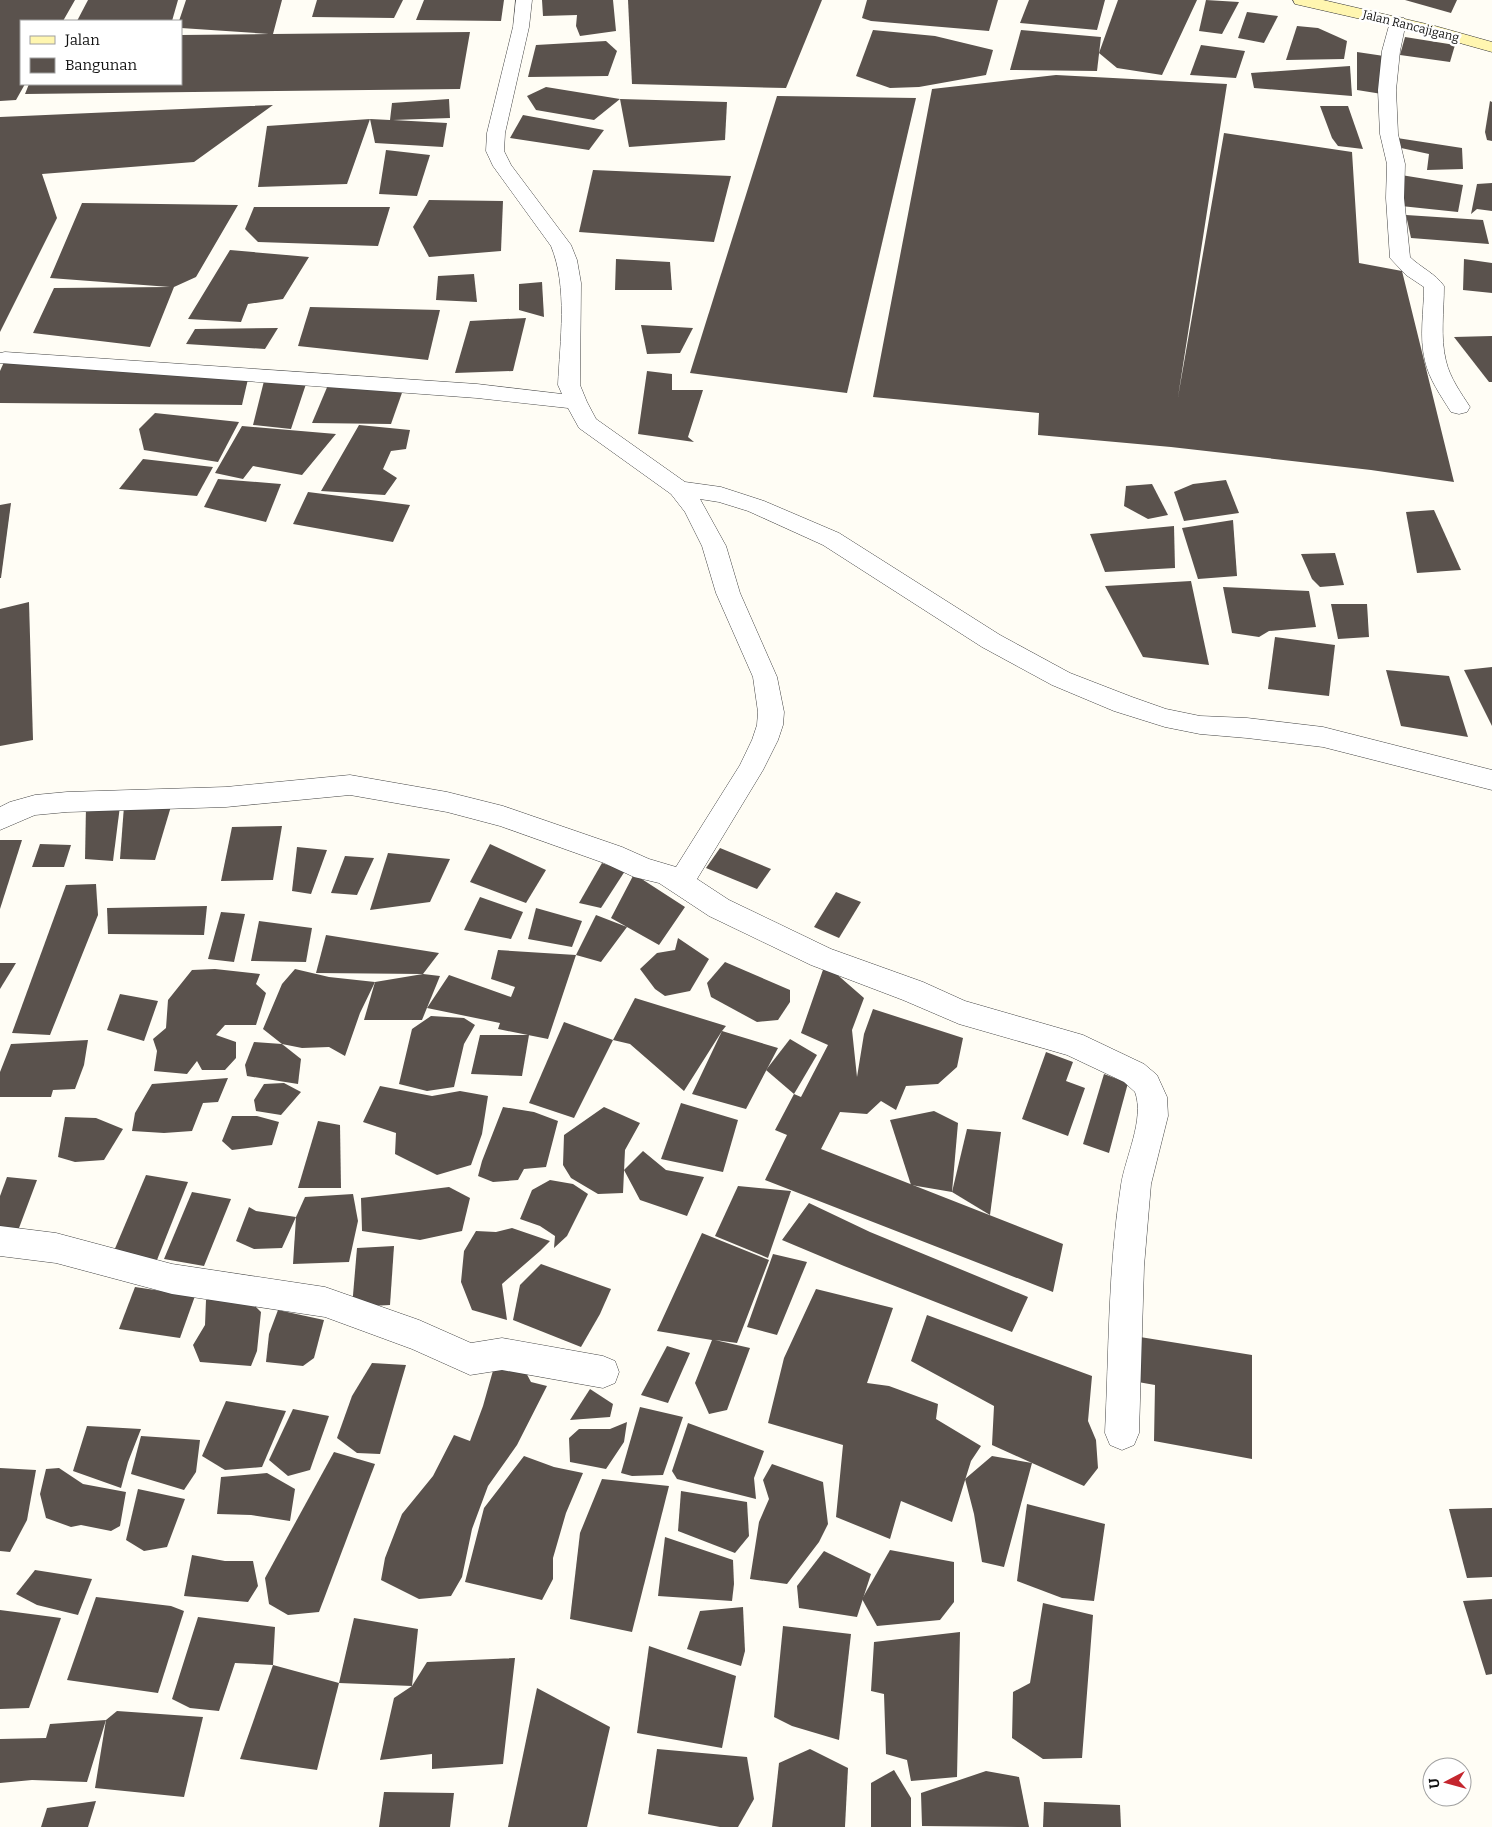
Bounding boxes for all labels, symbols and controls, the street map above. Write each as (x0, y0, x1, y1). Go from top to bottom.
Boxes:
street label: Jalan Rancajigang (1360, 7, 1461, 45)
legend (20, 20, 182, 85)
text: Jalan (64, 31, 100, 49)
text: Bangunan (65, 56, 137, 74)
north arrow (1422, 1757, 1472, 1807)
text: U (1426, 1777, 1444, 1789)

